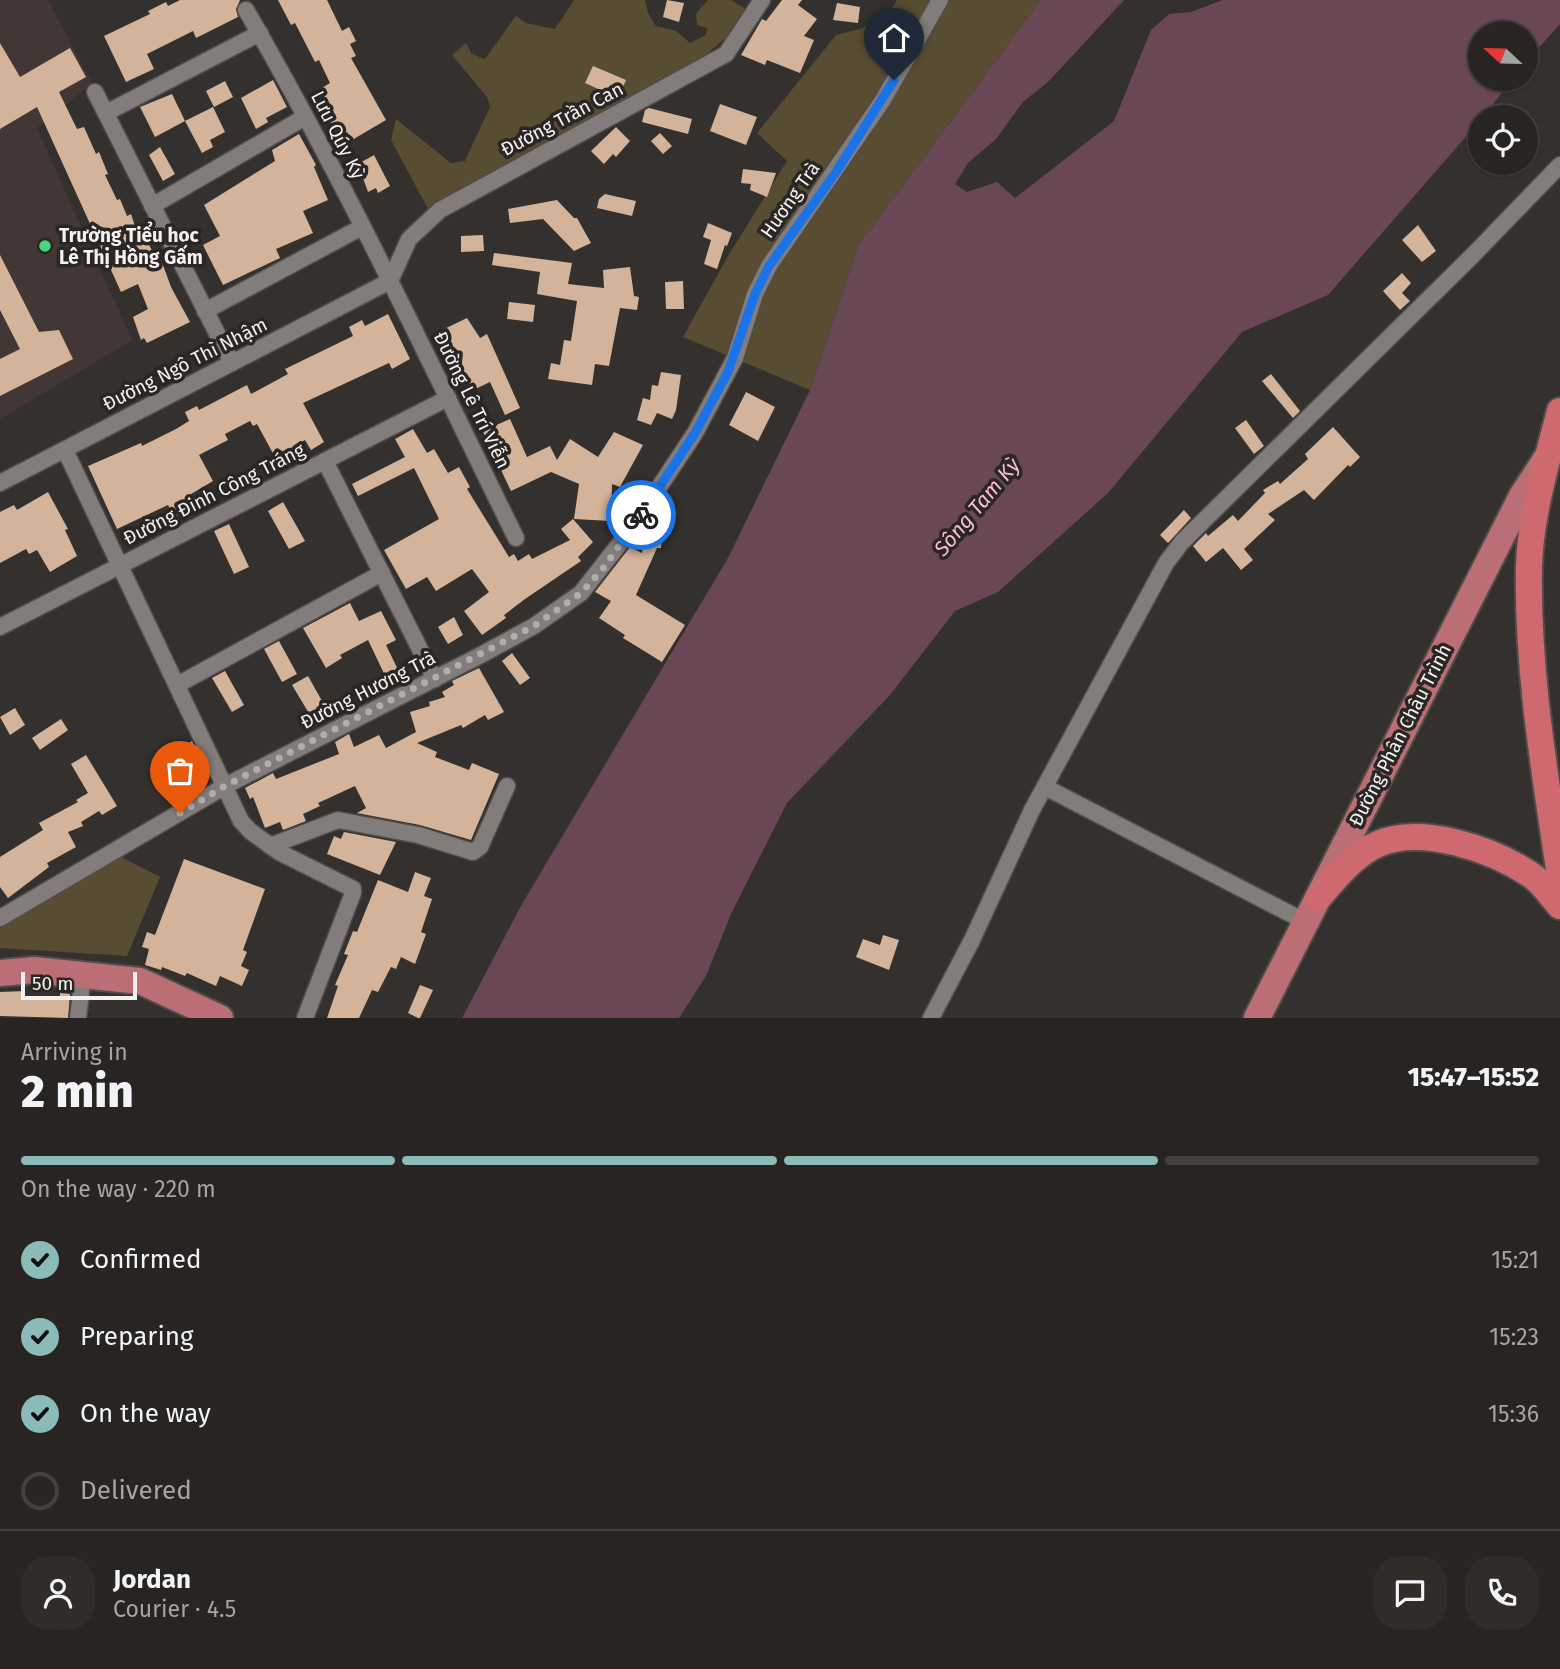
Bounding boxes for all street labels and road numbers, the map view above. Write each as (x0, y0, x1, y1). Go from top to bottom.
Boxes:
street label: Đường Trần Can (497, 77, 627, 161)
street label: Lưu Qúy Kỳ (306, 87, 370, 183)
street label: Hương Trà (755, 158, 825, 242)
street label: Đường Ngô Thì Nhậm (99, 313, 271, 415)
street label: Đường Lê Trí Viễn (429, 328, 515, 472)
street label: Đường Đinh Công Tráng (119, 438, 309, 550)
street label: Đường Phân Châu Trình (1344, 640, 1456, 830)
street label: Đường Hương Trà (297, 646, 439, 734)

